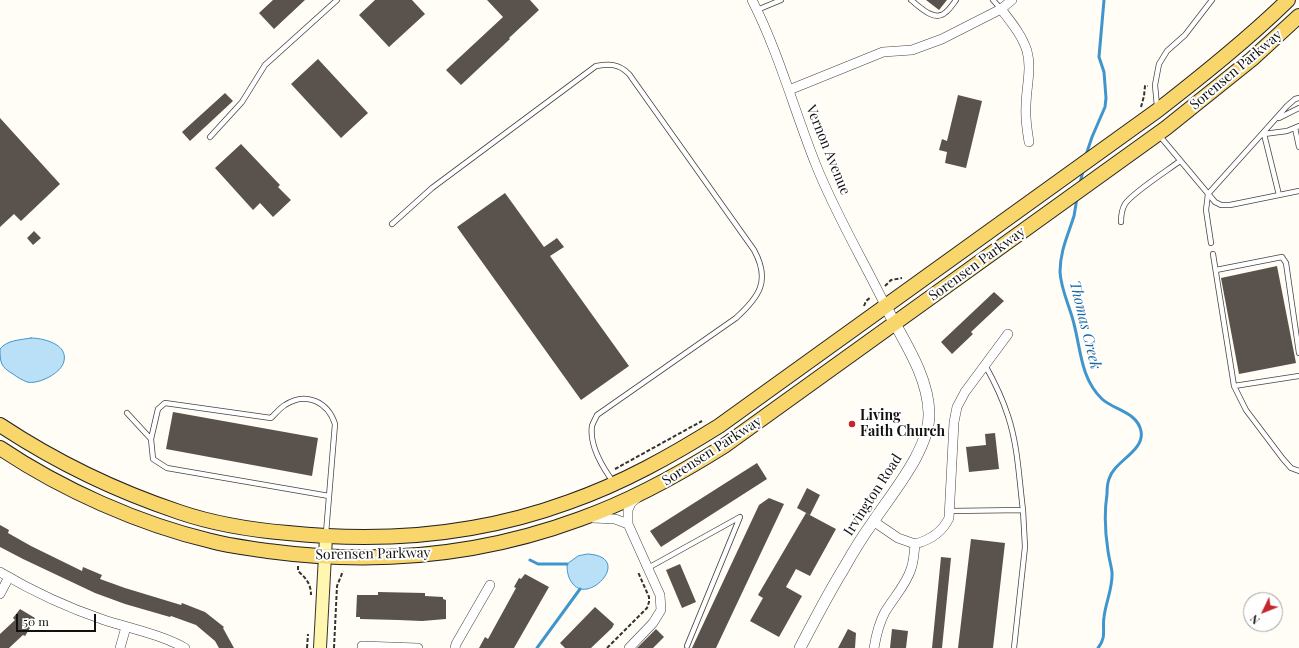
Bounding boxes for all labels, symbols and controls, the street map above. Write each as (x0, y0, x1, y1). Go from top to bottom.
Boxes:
street label: Sorensen Parkway (1186, 27, 1286, 113)
street label: Vernon Avenue (802, 103, 854, 197)
street label: Sorensen Parkway (925, 223, 1029, 305)
water label: Thomas Creek (1065, 279, 1105, 371)
place label: Living Faith Church (860, 408, 945, 440)
street label: Sorensen Parkway (659, 413, 765, 489)
marker: Living Faith Church (847, 419, 857, 429)
street label: Irvington Road (840, 451, 906, 539)
street label: Sorensen Parkway (315, 545, 431, 563)
north arrow (1243, 592, 1283, 632)
scale bar (18, 606, 98, 632)
text: N (1246, 612, 1263, 628)
text: 50 m (23, 613, 49, 629)

